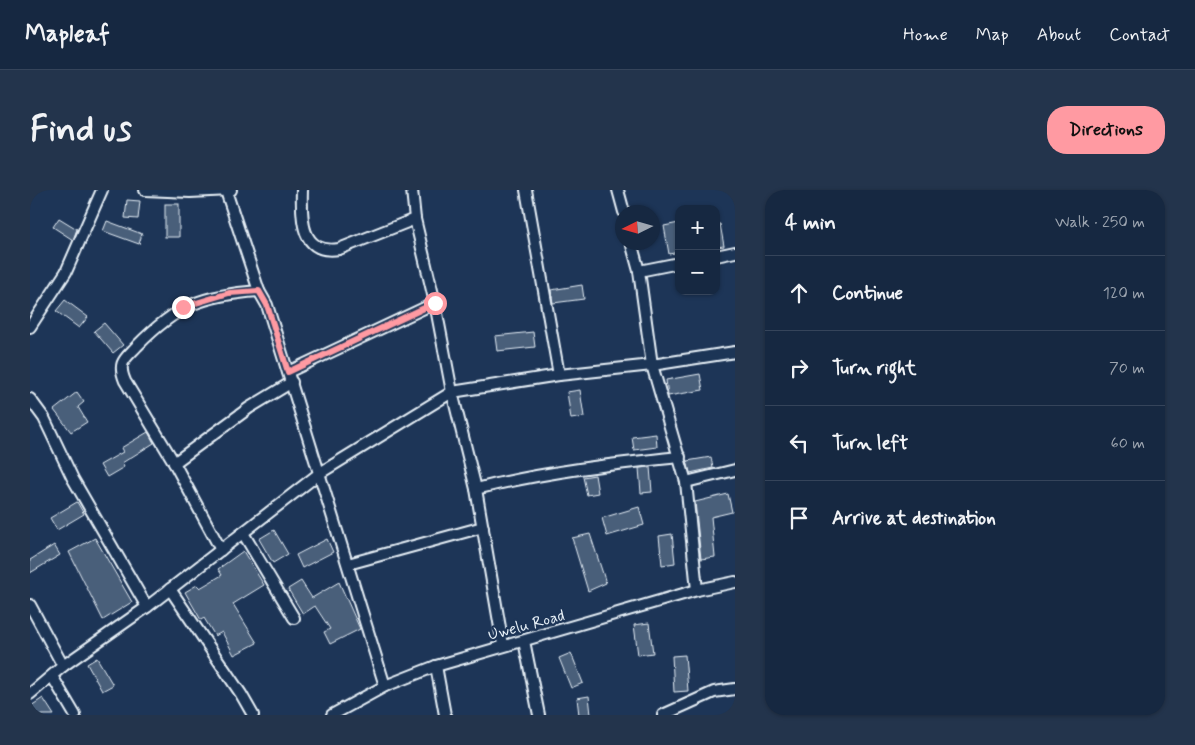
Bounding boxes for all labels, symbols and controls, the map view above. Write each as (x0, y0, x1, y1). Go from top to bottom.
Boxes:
text: Mapleaf (25, 19, 110, 50)
text: Home (903, 23, 948, 47)
text: Map (976, 23, 1009, 47)
text: About (1037, 23, 1081, 47)
text: Contact (1109, 23, 1170, 47)
button: Directions (1047, 106, 1165, 154)
text: Find us (30, 107, 132, 153)
north arrow (615, 205, 660, 250)
map controls (675, 205, 720, 295)
button: + (675, 205, 720, 250)
text: 4 min (785, 209, 836, 237)
text: Walk · 250 m (1055, 212, 1145, 233)
button: − (675, 250, 720, 295)
icon: ahead (785, 279, 813, 307)
text: Continue (832, 281, 903, 306)
text: 120 m (1103, 283, 1145, 304)
route start (424, 292, 447, 315)
route end (172, 296, 195, 319)
icon: right (785, 354, 813, 382)
text: Turn right (832, 356, 916, 381)
text: 70 m (1109, 358, 1145, 379)
icon: left (785, 429, 813, 457)
text: Turn left (832, 431, 908, 456)
text: 60 m (1111, 433, 1145, 454)
icon: arrive (785, 504, 813, 532)
text: Arrive at destination (832, 506, 996, 531)
street label: Uwelu Road (486, 605, 567, 646)

